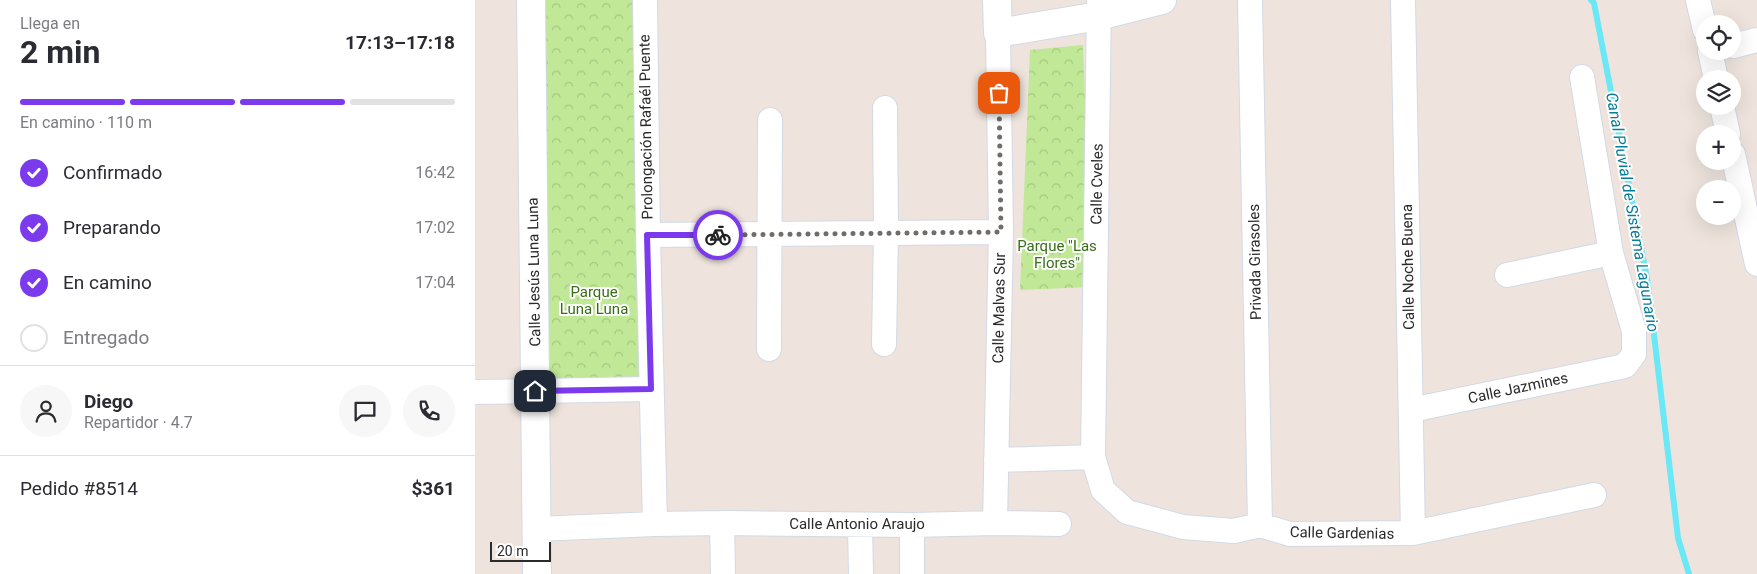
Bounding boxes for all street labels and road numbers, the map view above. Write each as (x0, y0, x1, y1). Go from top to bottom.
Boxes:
street label: Prolongación Rafaél Puente (635, 34, 657, 220)
street label: Calle Cveles (1087, 143, 1107, 225)
street label: Calle Jesús Luna Luna (524, 197, 544, 347)
street label: Privada Girasoles (1245, 204, 1265, 320)
street label: Calle Noche Buena (1398, 204, 1418, 330)
street label: Calle Malvas Sur (989, 252, 1009, 364)
street label: Calle Jazmines (1466, 369, 1570, 407)
street label: Calle Antonio Araujo (789, 515, 925, 533)
street label: Calle Gardenias (1290, 523, 1394, 543)

